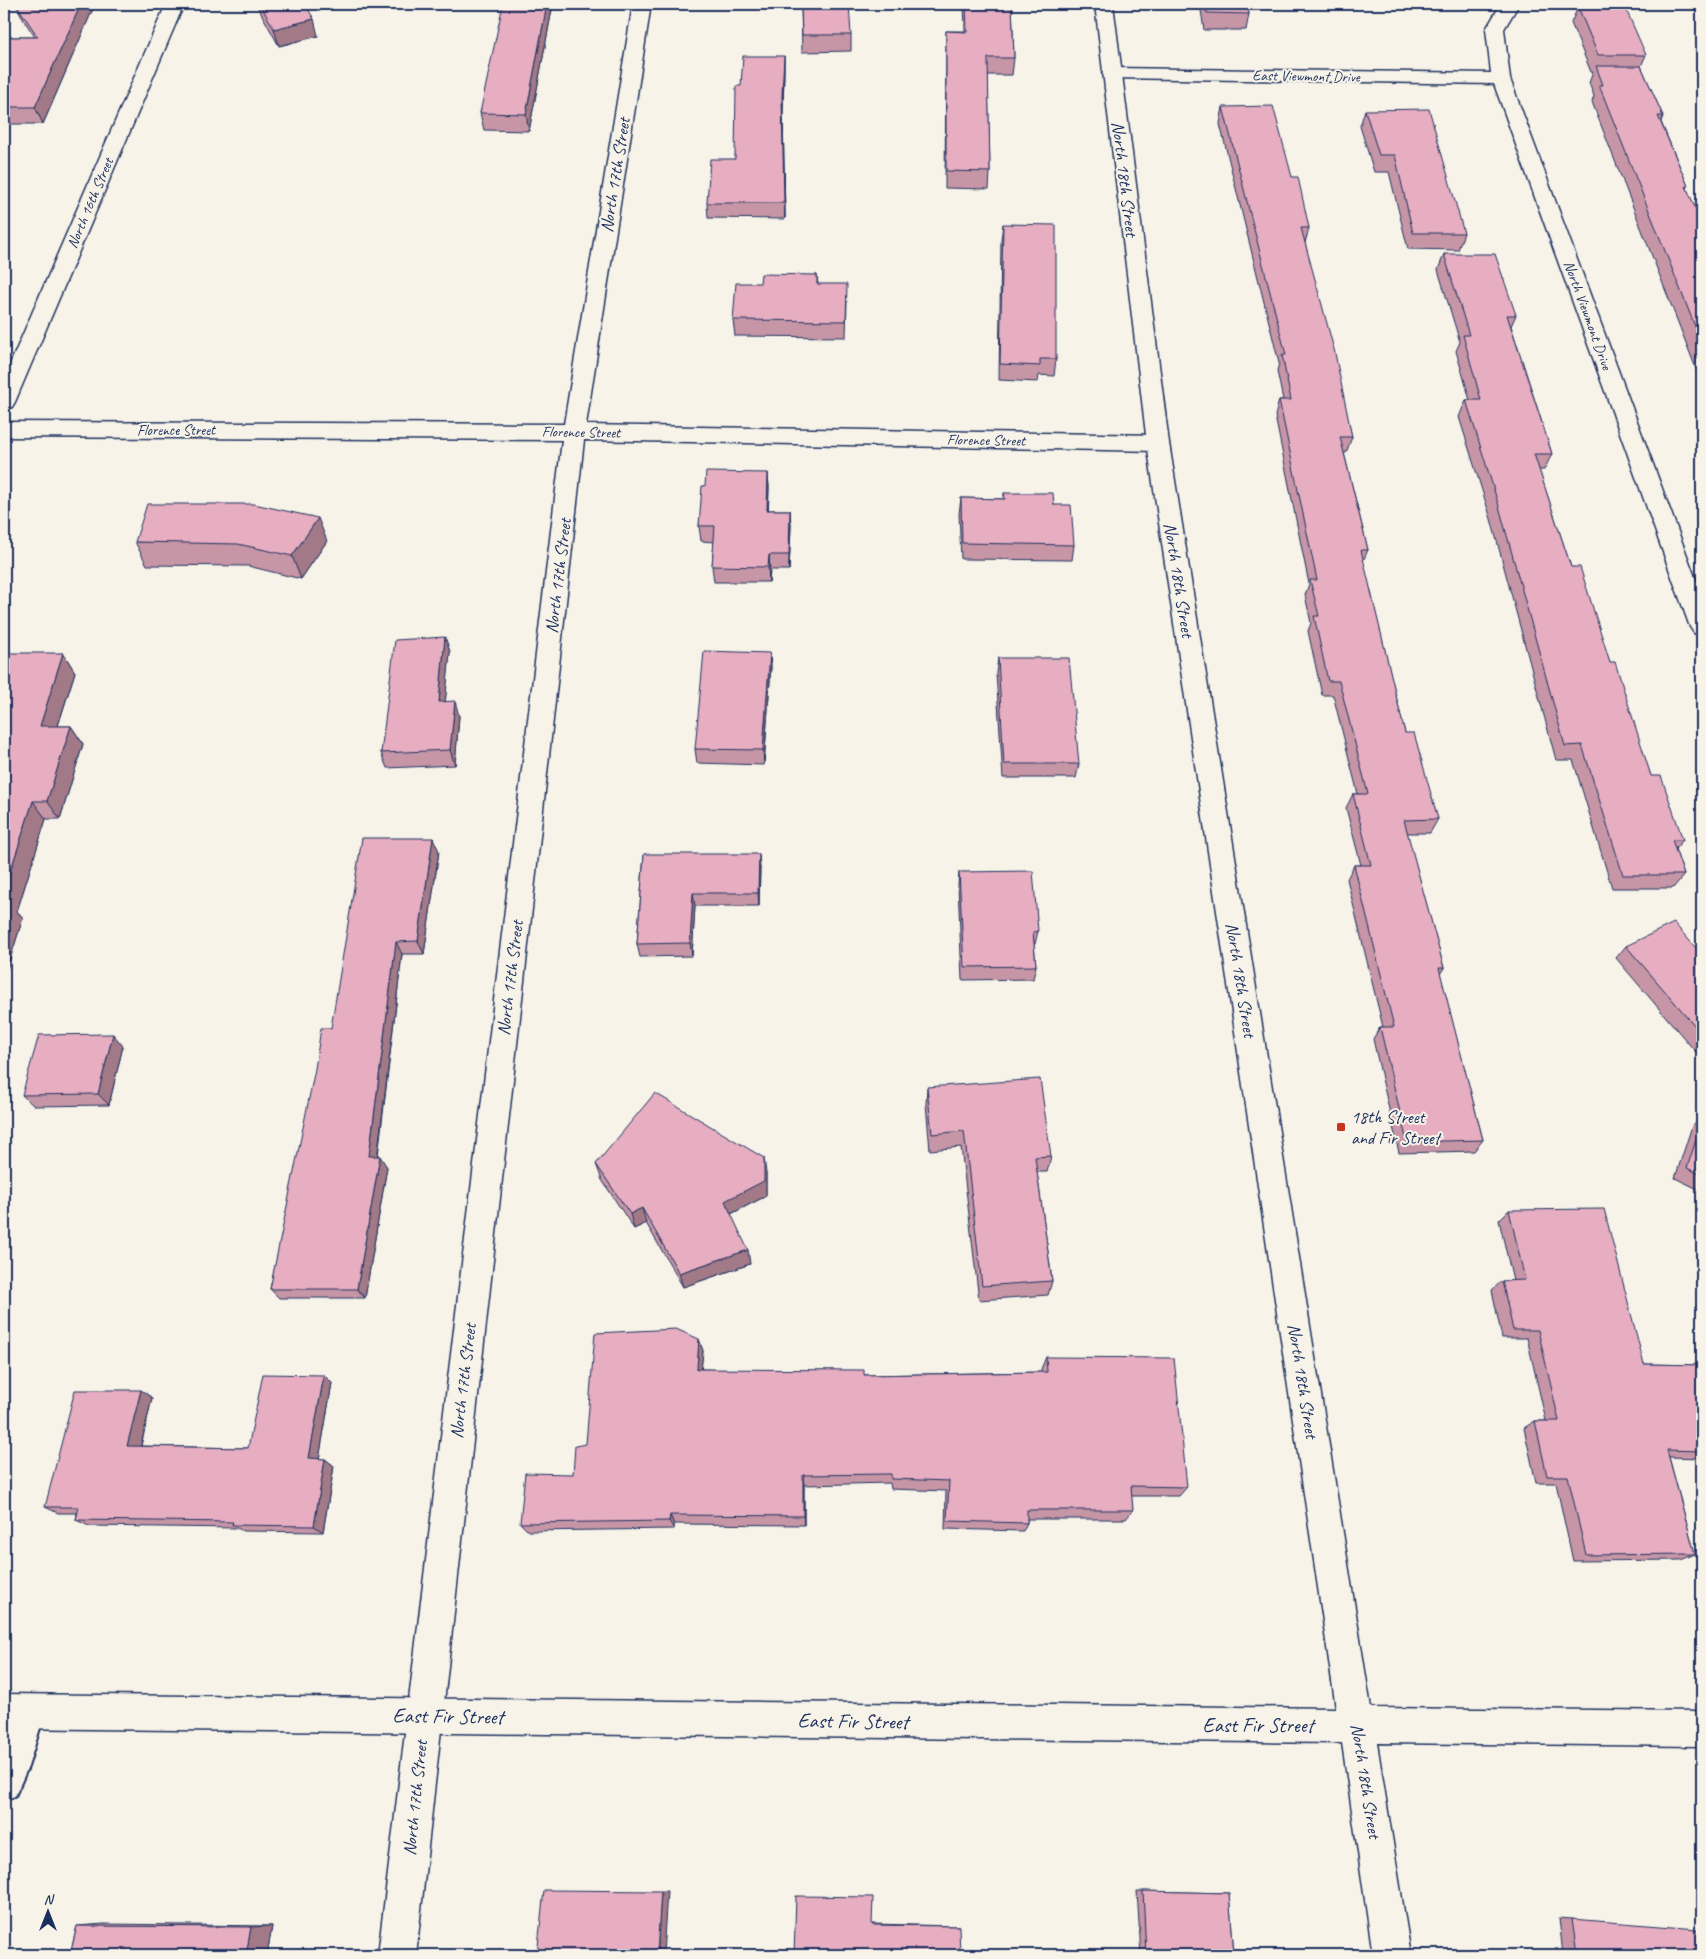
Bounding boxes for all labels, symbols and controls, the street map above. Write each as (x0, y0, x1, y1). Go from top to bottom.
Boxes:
street label: East Viewmont Drive (1252, 66, 1361, 87)
street label: North 17th Street (595, 114, 635, 234)
street label: North 18th Street (1107, 120, 1143, 240)
street label: North 16th Street (63, 153, 119, 251)
street label: North Viewmont Drive (1559, 258, 1616, 373)
street label: Florence Street (137, 421, 217, 440)
street label: Florence Street (542, 422, 622, 443)
street label: Florence Street (947, 430, 1027, 451)
street label: North 17th Street (540, 515, 576, 635)
street label: North 18th Street (1159, 521, 1199, 641)
street label: North 17th Street (492, 917, 528, 1037)
street label: North 18th Street (1221, 921, 1261, 1041)
place label: 18th Street and Fir Street (1351, 1106, 1443, 1149)
marker: 18th Street and Fir Street (1335, 1121, 1347, 1133)
street label: North 17th Street (445, 1320, 481, 1440)
street label: North 18th Street (1283, 1322, 1323, 1442)
street label: East Fir Street (392, 1702, 507, 1730)
street label: East Fir Street (797, 1707, 912, 1735)
street label: East Fir Street (1203, 1712, 1316, 1738)
street label: North 18th Street (1346, 1722, 1386, 1842)
street label: North 17th Street (398, 1737, 432, 1857)
north arrow (22, 1886, 72, 1936)
text: N (44, 1891, 55, 1908)

